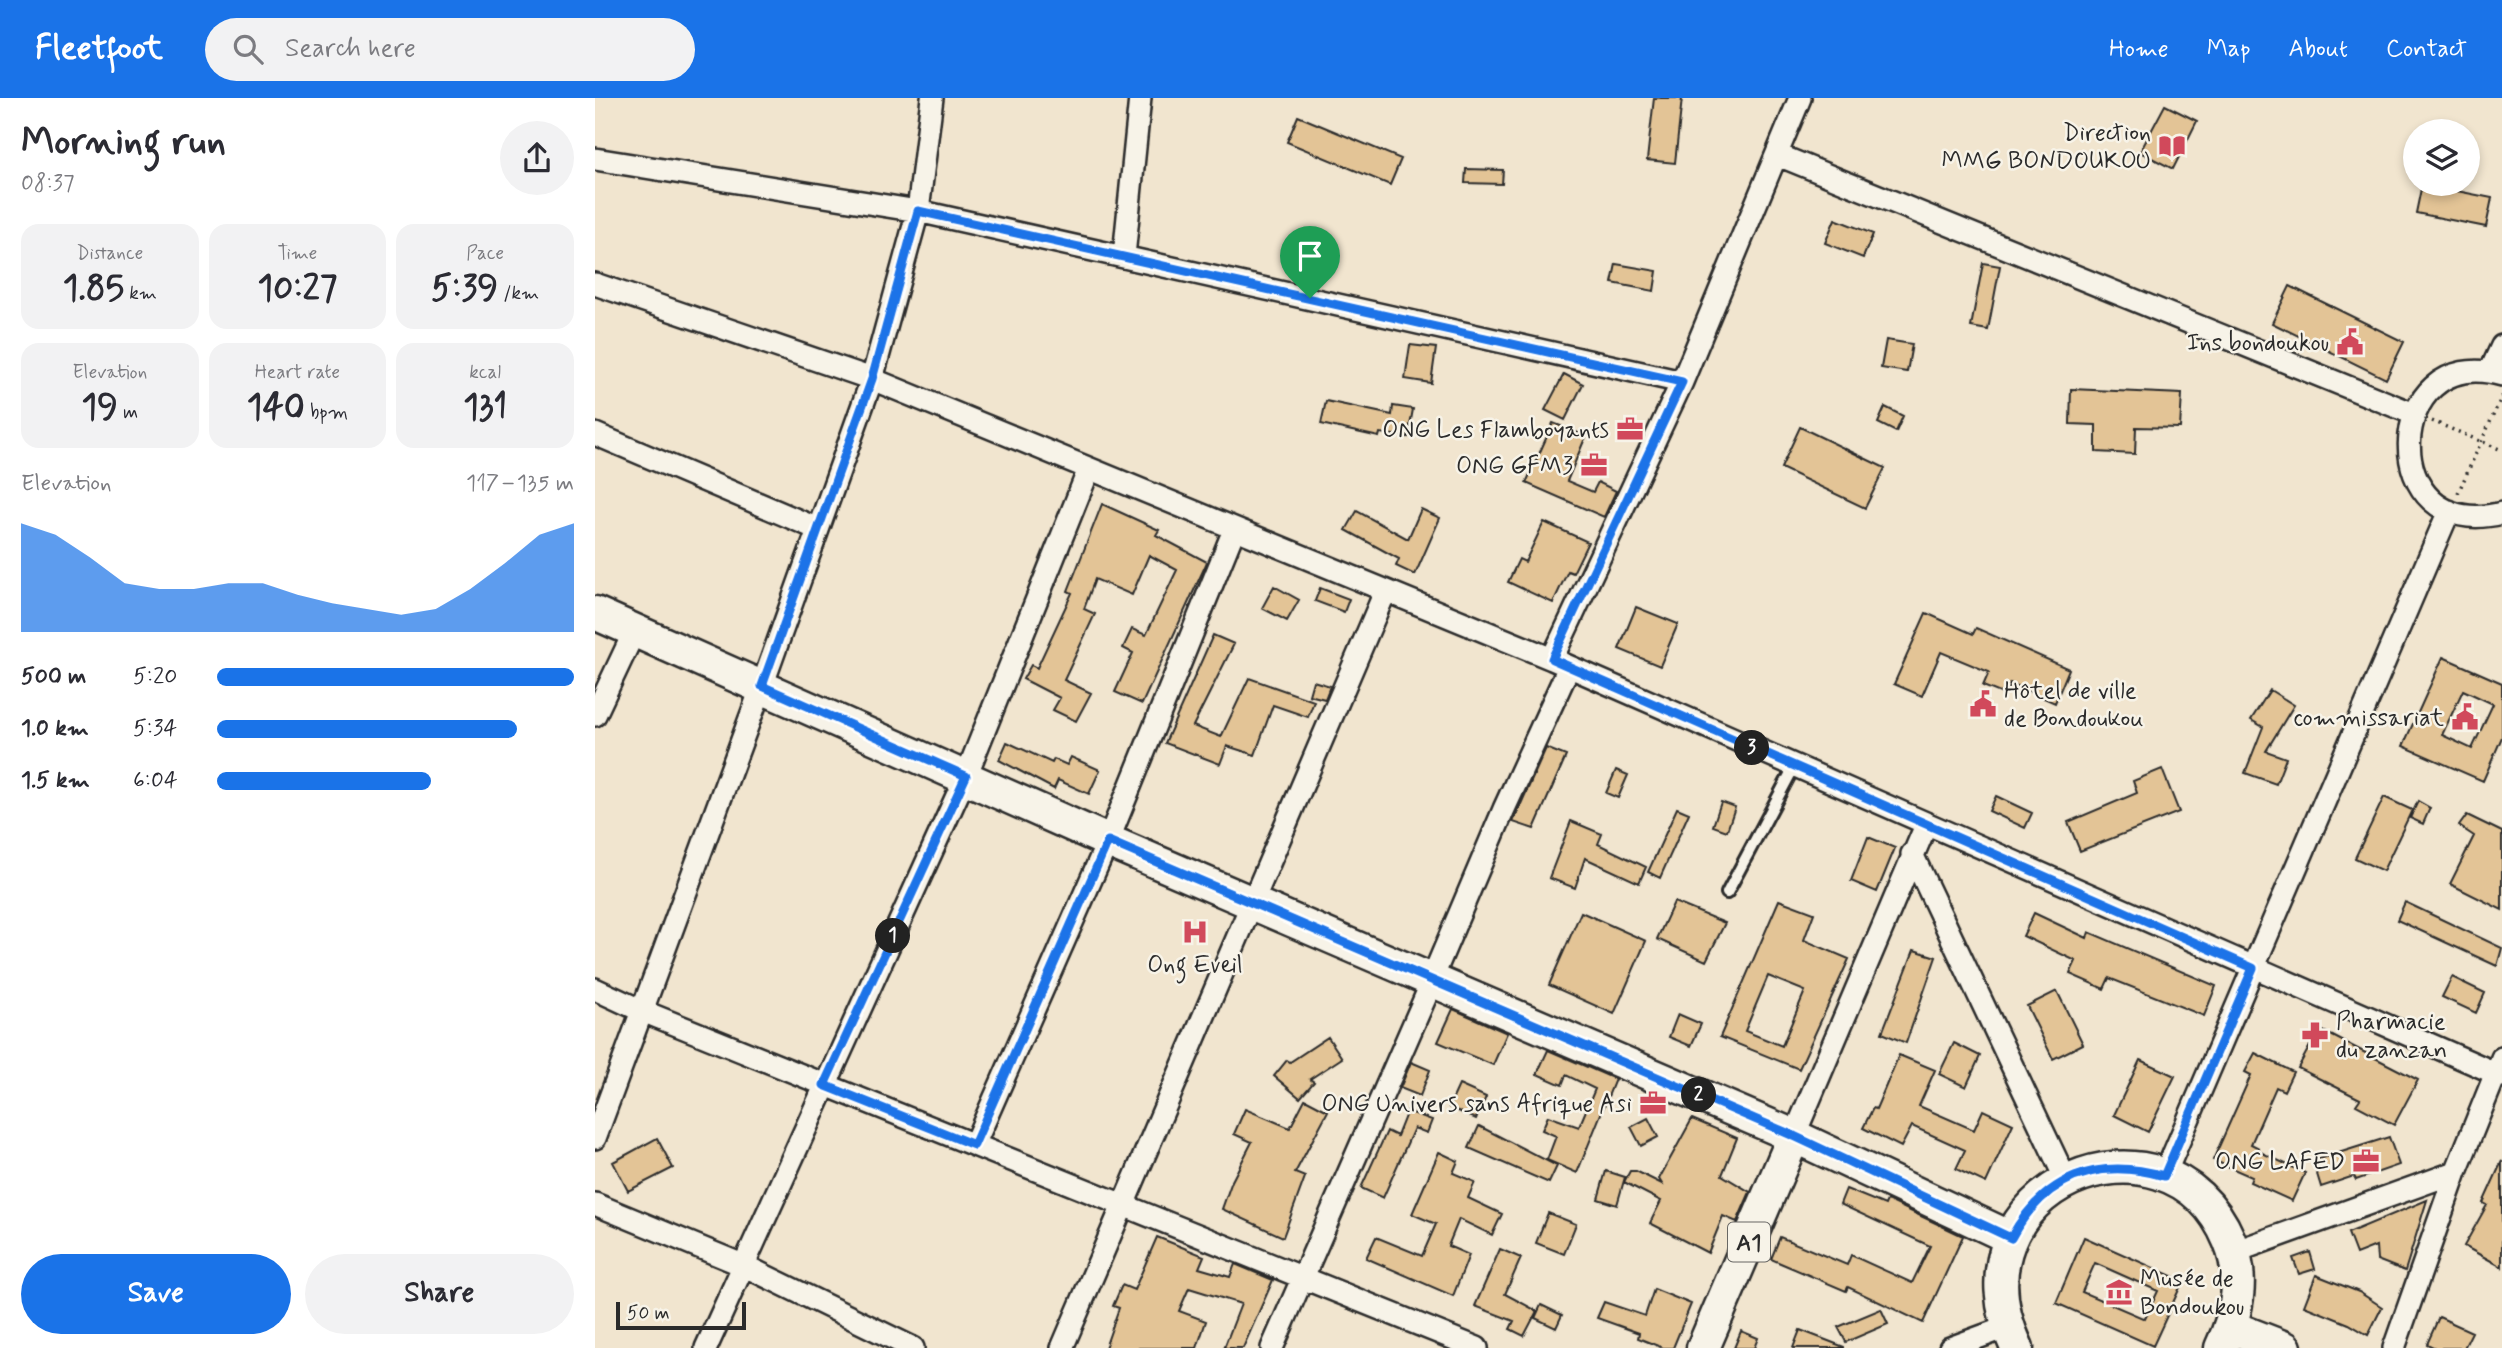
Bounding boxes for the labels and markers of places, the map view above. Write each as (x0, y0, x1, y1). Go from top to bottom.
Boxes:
place label: Direction MMG BONDOUKOU (1942, 118, 2151, 177)
library icon: Direction MMG BONDOUKOU (2157, 131, 2187, 161)
pin (1280, 226, 1340, 298)
public building icon: Ins bondoukou (2335, 327, 2365, 357)
place label: Ins bondoukou (2187, 328, 2329, 359)
office icon: ONG Les Flamboyants (1615, 414, 1645, 444)
place label: ONG Les Flamboyants (1382, 415, 1609, 446)
office icon: ONG GFM3 (1579, 450, 1609, 480)
place label: ONG GFM3 (1456, 451, 1573, 482)
place label: Hôtel de ville de Bondoukou (2004, 676, 2144, 735)
public building icon: Hôtel de ville de Bondoukou (1968, 689, 1998, 719)
public building icon: commissariat (2450, 702, 2480, 732)
place label: commissariat (2293, 703, 2444, 734)
pin: 3 (1735, 730, 1769, 766)
hospital icon: Ong Eveil (1180, 917, 1210, 947)
pin: 1 (875, 918, 911, 954)
place label: Ong Eveil (1147, 950, 1243, 984)
place label: Pharmacie du zanzan (2336, 1007, 2447, 1066)
pharmacy icon: Pharmacie du zanzan (2300, 1020, 2330, 1050)
pin: 2 (1681, 1077, 1717, 1112)
office icon: ONG Univers sans Afrique Asi (1638, 1088, 1668, 1118)
place label: ONG Univers sans Afrique Asi (1321, 1089, 1632, 1120)
office icon: ONG LAFED (2351, 1146, 2381, 1176)
place label: ONG LAFED (2215, 1147, 2345, 1178)
place label: Musée de Bondoukou (2140, 1264, 2244, 1323)
museum icon: Musée de Bondoukou (2104, 1277, 2134, 1307)

